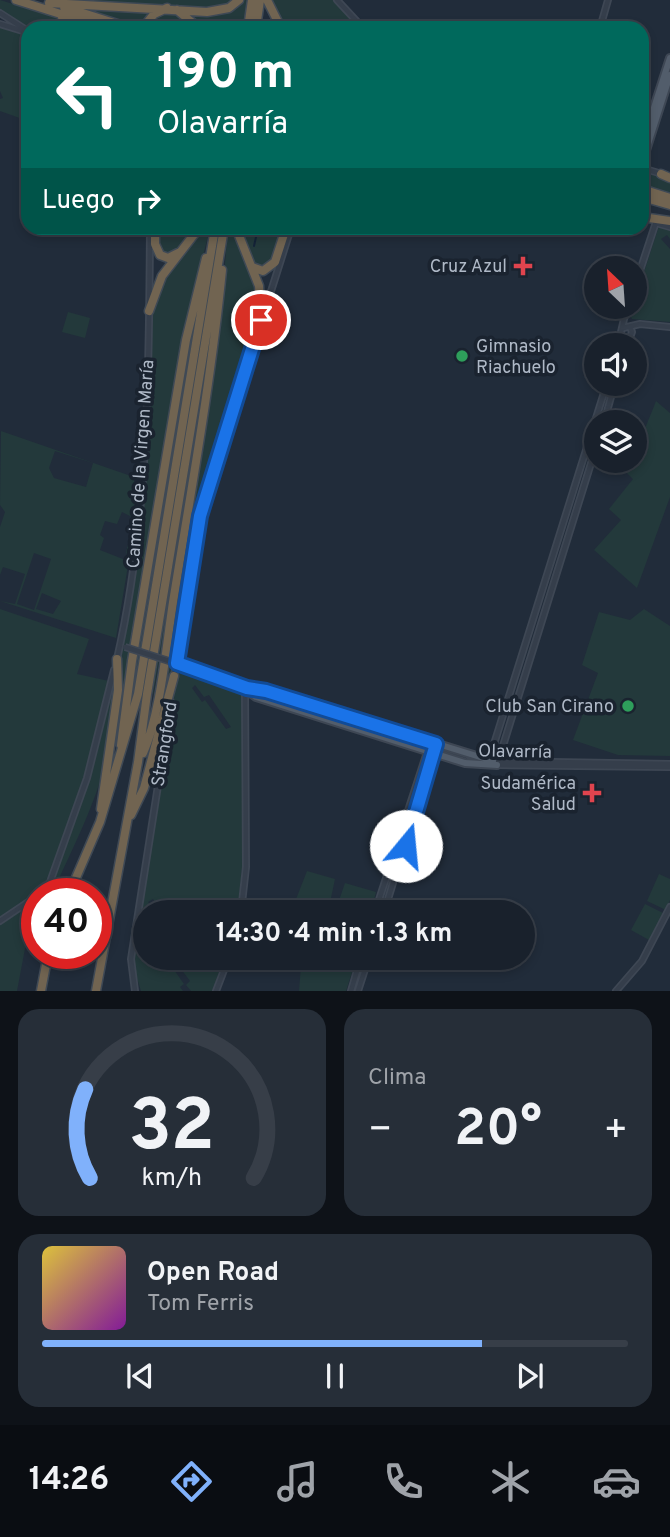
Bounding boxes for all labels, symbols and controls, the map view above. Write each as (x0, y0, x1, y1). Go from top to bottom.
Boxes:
text: 190 m (157, 44, 294, 106)
icon: left (42, 49, 133, 140)
text: Olavarría (157, 105, 288, 145)
icon: right (129, 182, 167, 220)
text: Luego (42, 185, 115, 218)
place label: Cruz Azul (430, 256, 507, 279)
marker: Cruz Azul (513, 256, 533, 276)
north arrow (584, 256, 648, 318)
map controls (584, 256, 647, 473)
pin (231, 290, 291, 350)
icon: arrive (242, 301, 280, 339)
button: sound (584, 333, 647, 396)
place label: Gimnasio Riachuelo (476, 336, 556, 380)
marker: Gimnasio Riachuelo (454, 348, 470, 364)
street label: Camino de la Virgen María (123, 359, 160, 569)
button: layers (584, 410, 647, 473)
place label: Club San Cirano (485, 696, 614, 719)
marker: Club San Cirano (620, 698, 636, 714)
street label: Strangford (147, 700, 184, 788)
street label: Olavarría (478, 740, 552, 765)
place label: Sudamérica Salud (480, 773, 576, 817)
marker: Sudamérica Salud (582, 783, 602, 803)
position arrow (369, 809, 443, 883)
speed limit sign: 40 (21, 878, 112, 969)
text: 14:30 · 4 min · 1.3 km (216, 918, 452, 951)
text: Clima (368, 1064, 426, 1093)
text: 32 (129, 1085, 215, 1177)
text: 20° (454, 1098, 542, 1164)
text: − (368, 1107, 393, 1156)
text: + (603, 1107, 628, 1156)
text: km/h (142, 1163, 202, 1195)
text: Open Road (147, 1257, 279, 1290)
text: Tom Ferris (147, 1290, 254, 1319)
icon: previous (121, 1357, 159, 1395)
icon: pause (316, 1357, 354, 1395)
icon: next (511, 1357, 549, 1395)
icon: directions (167, 1457, 216, 1506)
icon: music (273, 1457, 322, 1506)
icon: phone (379, 1457, 428, 1506)
icon: climate (486, 1457, 535, 1506)
icon: car (592, 1457, 641, 1506)
text: 14:26 (29, 1461, 109, 1501)

